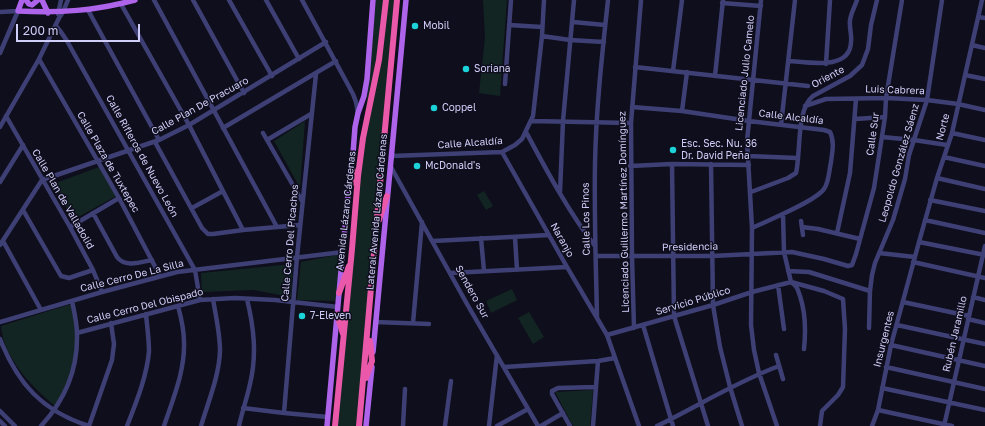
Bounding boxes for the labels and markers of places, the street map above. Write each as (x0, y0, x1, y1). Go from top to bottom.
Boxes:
place label: Mobil (423, 20, 450, 32)
marker: Mobil (410, 21, 420, 31)
place label: Soriana (474, 63, 510, 75)
marker: Soriana (461, 64, 471, 74)
place label: Coppel (442, 102, 476, 114)
marker: Coppel (429, 103, 439, 113)
place label: Esc. Sec. Nu. 36 Dr. David Peña (681, 138, 757, 162)
marker: Esc. Sec. Nu. 36 Dr. David Peña (668, 145, 678, 155)
place label: McDonald's (425, 160, 481, 172)
marker: McDonald's (412, 161, 422, 171)
place label: 7-Eleven (310, 310, 351, 322)
marker: 7-Eleven (297, 311, 307, 321)

